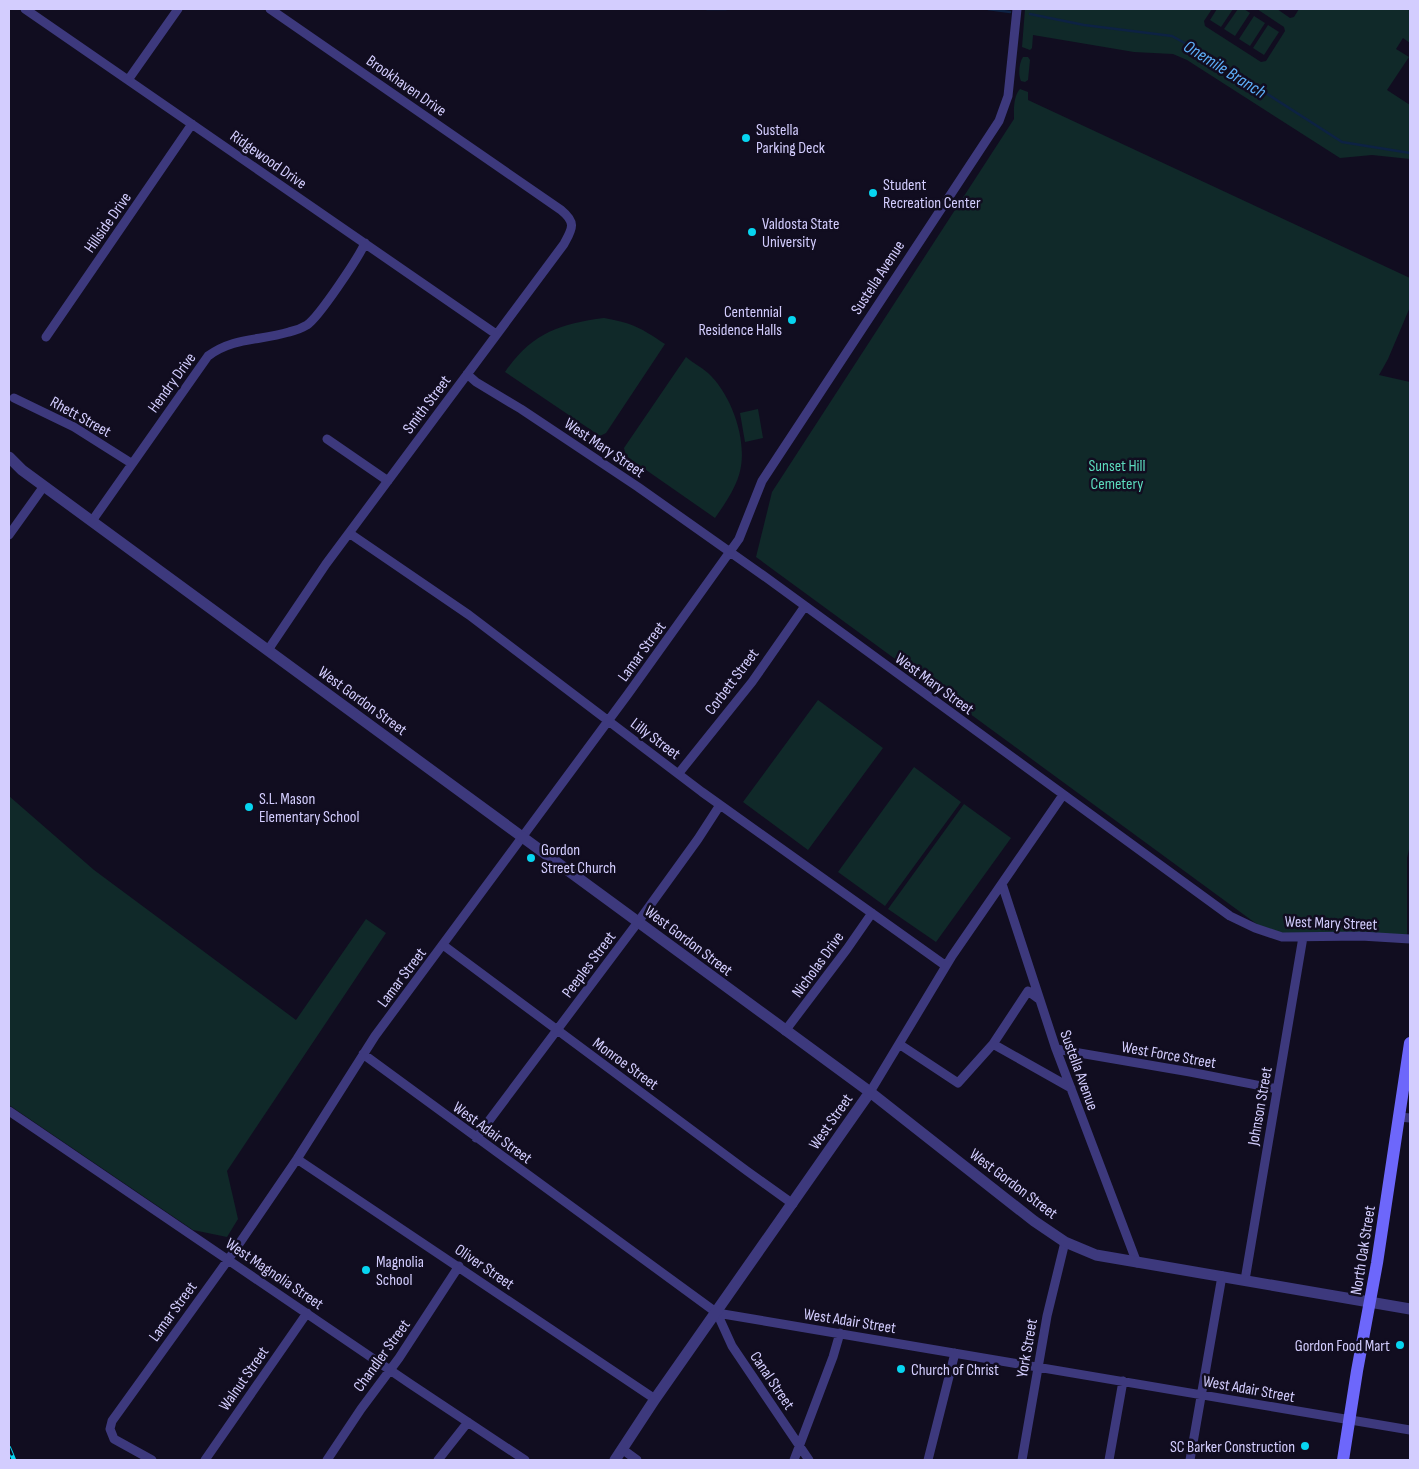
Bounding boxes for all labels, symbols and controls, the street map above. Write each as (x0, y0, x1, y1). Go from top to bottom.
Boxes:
water label: Onemile Branch (1180, 36, 1270, 103)
street label: Brookhaven Drive (362, 52, 450, 121)
place label: Sustella Parking Deck (756, 121, 825, 158)
street label: Ridgewood Drive (226, 127, 310, 194)
marker: Sustella Parking Deck (740, 132, 752, 144)
place label: Student Recreation Center (883, 176, 981, 213)
marker: Student Recreation Center (867, 187, 879, 199)
street label: Hillside Drive (81, 189, 136, 257)
place label: Valdosta State University (762, 215, 839, 252)
marker: Valdosta State University (746, 226, 758, 238)
street label: Sustella Avenue (847, 237, 909, 318)
place label: Centennial Residence Halls (698, 303, 782, 340)
marker: Centennial Residence Halls (786, 314, 798, 326)
street label: Hendry Drive (144, 349, 200, 417)
street label: Smith Street (399, 372, 455, 438)
street label: Rhett Street (47, 393, 114, 442)
street label: West Mary Street (560, 414, 648, 482)
park label: Sunset Hill Cemetery (1089, 457, 1146, 494)
street label: Lamar Street (614, 618, 670, 686)
street label: Corbett Street (701, 645, 763, 719)
street label: West Mary Street (891, 649, 977, 719)
street label: West Gordon Street (314, 663, 410, 740)
street label: Lilly Street (626, 714, 684, 764)
place label: S.L. Mason Elementary School (259, 790, 359, 827)
marker: S.L. Mason Elementary School (243, 801, 255, 813)
place label: Gordon Street Church (541, 841, 616, 878)
marker: Gordon Street Church (525, 852, 537, 864)
street label: West Gordon Street (640, 902, 736, 981)
street label: West Mary Street (1284, 912, 1378, 935)
street label: Peeples Street (558, 928, 620, 1002)
street label: Nicholas Drive (788, 928, 848, 1001)
street label: Lamar Street (374, 944, 431, 1011)
street label: Sustella Avenue (1055, 1028, 1102, 1113)
street label: Monroe Street (589, 1034, 662, 1095)
street label: West Force Street (1120, 1038, 1218, 1073)
street label: Johnson Street (1244, 1066, 1277, 1148)
street label: West Street (805, 1090, 857, 1153)
street label: West Adair Street (449, 1098, 535, 1168)
street label: West Gordon Street (965, 1145, 1061, 1224)
street label: North Oak Street (1347, 1204, 1380, 1296)
street label: West Magnolia Street (222, 1234, 327, 1314)
street label: Oliver Street (451, 1240, 518, 1294)
place label: Magnolia School (376, 1253, 424, 1290)
marker: Magnolia School (360, 1264, 372, 1276)
street label: Lamar Street (145, 1278, 201, 1346)
street label: West Adair Street (802, 1305, 897, 1338)
street label: Chandler Street (350, 1316, 415, 1396)
street label: York Street (1013, 1317, 1042, 1379)
place label: Gordon Food Mart (1295, 1337, 1390, 1356)
marker: Gordon Food Mart (1394, 1339, 1406, 1351)
street label: Walnut Street (215, 1343, 273, 1415)
street label: Canal Street (745, 1348, 798, 1414)
place label: Church of Christ (911, 1361, 999, 1380)
marker: Church of Christ (895, 1363, 907, 1375)
street label: West Adair Street (1201, 1372, 1296, 1407)
place label: SC Barker Construction (1170, 1438, 1295, 1457)
marker: SC Barker Construction (1299, 1440, 1311, 1452)

